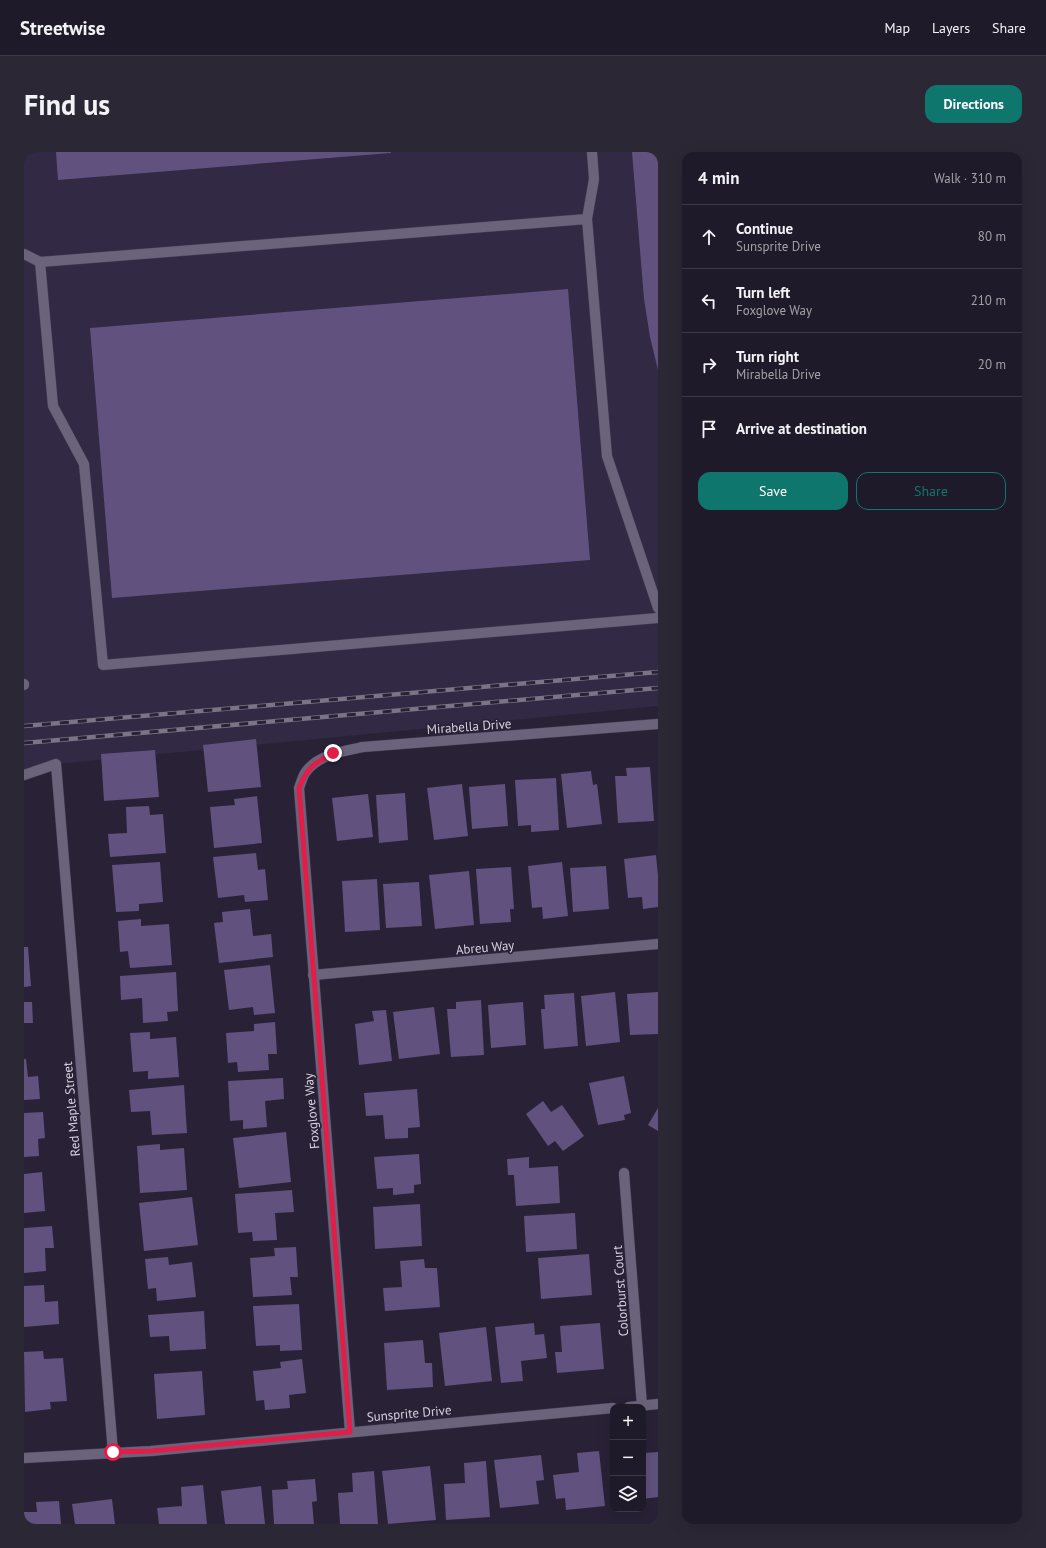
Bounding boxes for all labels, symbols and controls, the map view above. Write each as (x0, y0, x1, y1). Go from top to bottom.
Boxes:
text: Streetwise (20, 16, 105, 40)
text: Map (884, 19, 910, 37)
text: Layers (932, 19, 970, 37)
text: Share (992, 19, 1026, 37)
button: Directions (925, 85, 1022, 123)
text: Find us (24, 86, 110, 123)
text: 4 min (698, 167, 739, 189)
text: Walk · 310 m (934, 170, 1006, 187)
text: Continue (736, 219, 793, 238)
icon: ahead (698, 226, 720, 248)
text: 80 m (978, 228, 1006, 245)
text: Sunsprite Drive (736, 238, 821, 255)
text: Turn left (736, 283, 790, 302)
icon: left (698, 290, 720, 312)
text: 210 m (971, 292, 1006, 309)
text: Foxglove Way (736, 302, 812, 319)
text: Turn right (736, 347, 799, 366)
icon: right (698, 354, 720, 376)
text: 20 m (978, 356, 1006, 373)
text: Mirabella Drive (736, 366, 821, 383)
icon: arrive (698, 418, 720, 440)
text: Arrive at destination (736, 419, 867, 438)
button: Save (698, 472, 848, 510)
button: Share (856, 472, 1006, 510)
street label: Mirabella Drive (426, 715, 512, 738)
route end (324, 744, 342, 762)
street label: Abreu Way (455, 936, 515, 959)
street label: Red Maple Street (59, 1060, 84, 1157)
street label: Foxglove Way (300, 1072, 323, 1150)
street label: Colorburst Court (609, 1244, 632, 1337)
street label: Sunsprite Drive (366, 1401, 452, 1426)
map controls (610, 1404, 646, 1512)
button: + (610, 1404, 646, 1440)
button: − (610, 1440, 646, 1476)
route start (104, 1443, 122, 1461)
button: layers (610, 1476, 646, 1512)

